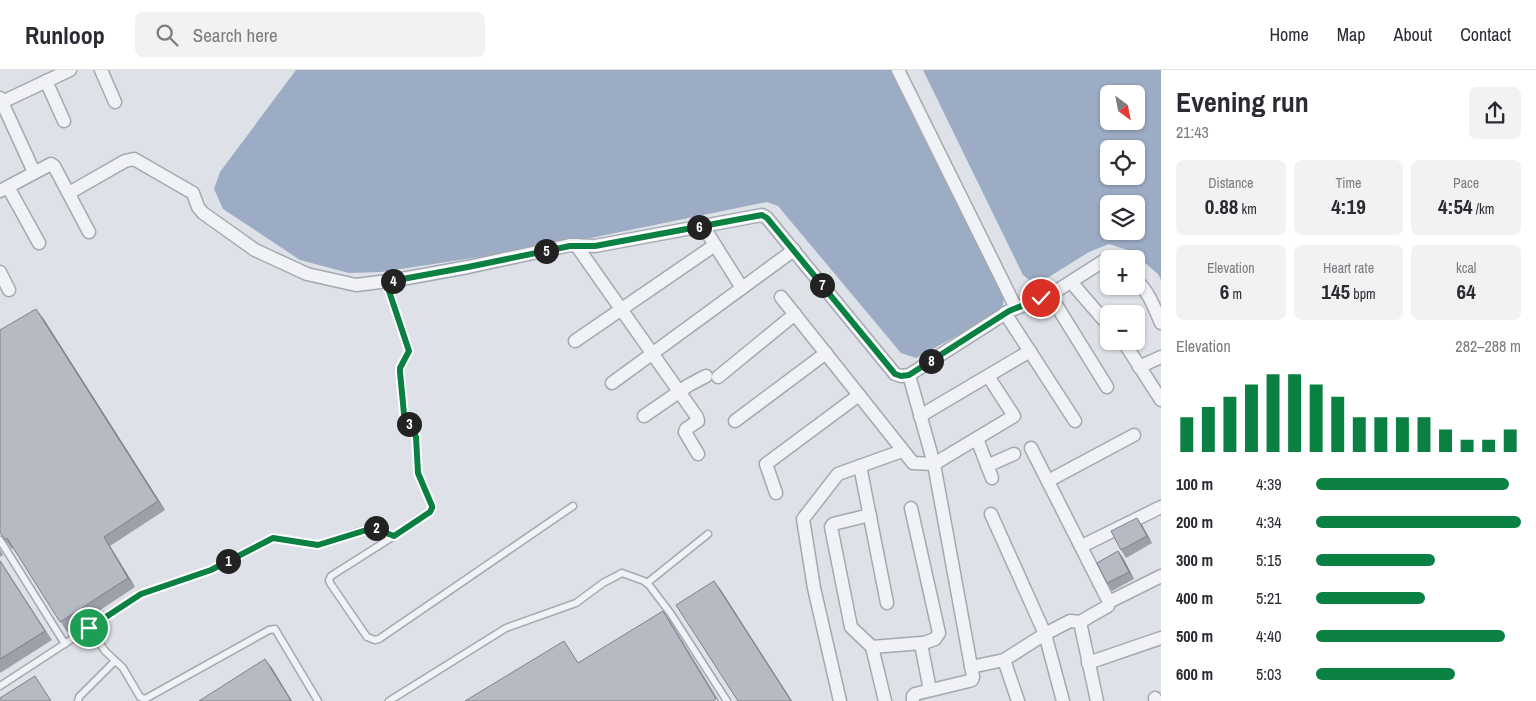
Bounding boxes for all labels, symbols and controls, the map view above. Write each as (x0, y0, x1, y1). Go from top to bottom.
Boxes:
search box (135, 12, 485, 57)
text: Runloop (25, 19, 105, 51)
icon: search (153, 21, 181, 49)
text: Search here (193, 22, 278, 48)
text: Home (1269, 22, 1309, 47)
text: Map (1337, 22, 1366, 47)
text: About (1394, 22, 1432, 47)
text: Contact (1460, 22, 1511, 47)
text: Evening run (1176, 83, 1309, 121)
north arrow (1100, 85, 1145, 130)
map controls (1100, 85, 1145, 350)
button: share (1469, 87, 1521, 139)
text: 21:43 (1176, 121, 1209, 143)
button: locate (1100, 140, 1145, 185)
text: Distance (1208, 174, 1253, 192)
text: Time (1336, 174, 1361, 192)
text: Pace (1453, 174, 1479, 192)
text: 0.88 (1205, 192, 1238, 221)
text: 4:19 (1331, 192, 1366, 221)
text: 4:54 (1438, 192, 1473, 221)
button: layers (1100, 195, 1145, 240)
text: km (1238, 200, 1257, 218)
text: /km (1473, 200, 1494, 218)
pin: 6 (686, 214, 712, 240)
text: 6 (696, 218, 703, 236)
pin: 5 (534, 238, 558, 264)
text: 5 (543, 242, 550, 260)
button: + (1100, 250, 1145, 295)
text: Elevation (1207, 259, 1255, 277)
text: Heart rate (1323, 259, 1374, 277)
text: kcal (1456, 259, 1476, 277)
pin: 4 (380, 268, 406, 294)
text: 4 (390, 272, 397, 290)
pin: 7 (810, 272, 834, 298)
text: 7 (819, 276, 826, 294)
pin (1020, 277, 1062, 319)
text: 6 (1220, 277, 1229, 306)
text: 145 (1321, 277, 1350, 306)
text: 64 (1457, 277, 1476, 306)
icon: check (1027, 284, 1055, 312)
text: m (1229, 285, 1242, 303)
text: bpm (1350, 285, 1376, 303)
button: − (1100, 305, 1145, 350)
text: Elevation (1176, 335, 1231, 357)
text: 282–288 m (1455, 335, 1521, 357)
pin: 8 (918, 348, 944, 374)
text: 8 (928, 352, 935, 370)
pin: 3 (396, 412, 422, 436)
text: 3 (406, 415, 413, 433)
text: 100 m (1176, 473, 1213, 495)
text: 4:39 (1256, 473, 1282, 495)
text: 200 m (1176, 511, 1213, 533)
text: 4:34 (1256, 511, 1282, 533)
pin: 2 (364, 516, 388, 540)
text: 2 (373, 519, 380, 537)
pin: 1 (216, 548, 240, 574)
text: 300 m (1176, 549, 1213, 571)
text: 5:15 (1256, 549, 1282, 571)
text: 1 (225, 552, 232, 570)
text: 400 m (1176, 587, 1213, 609)
text: 5:21 (1256, 587, 1282, 609)
pin (68, 607, 110, 649)
icon: arrive (75, 614, 103, 642)
text: 500 m (1176, 625, 1213, 647)
text: 4:40 (1256, 625, 1282, 647)
text: 600 m (1176, 663, 1213, 685)
text: 5:03 (1256, 663, 1282, 685)

